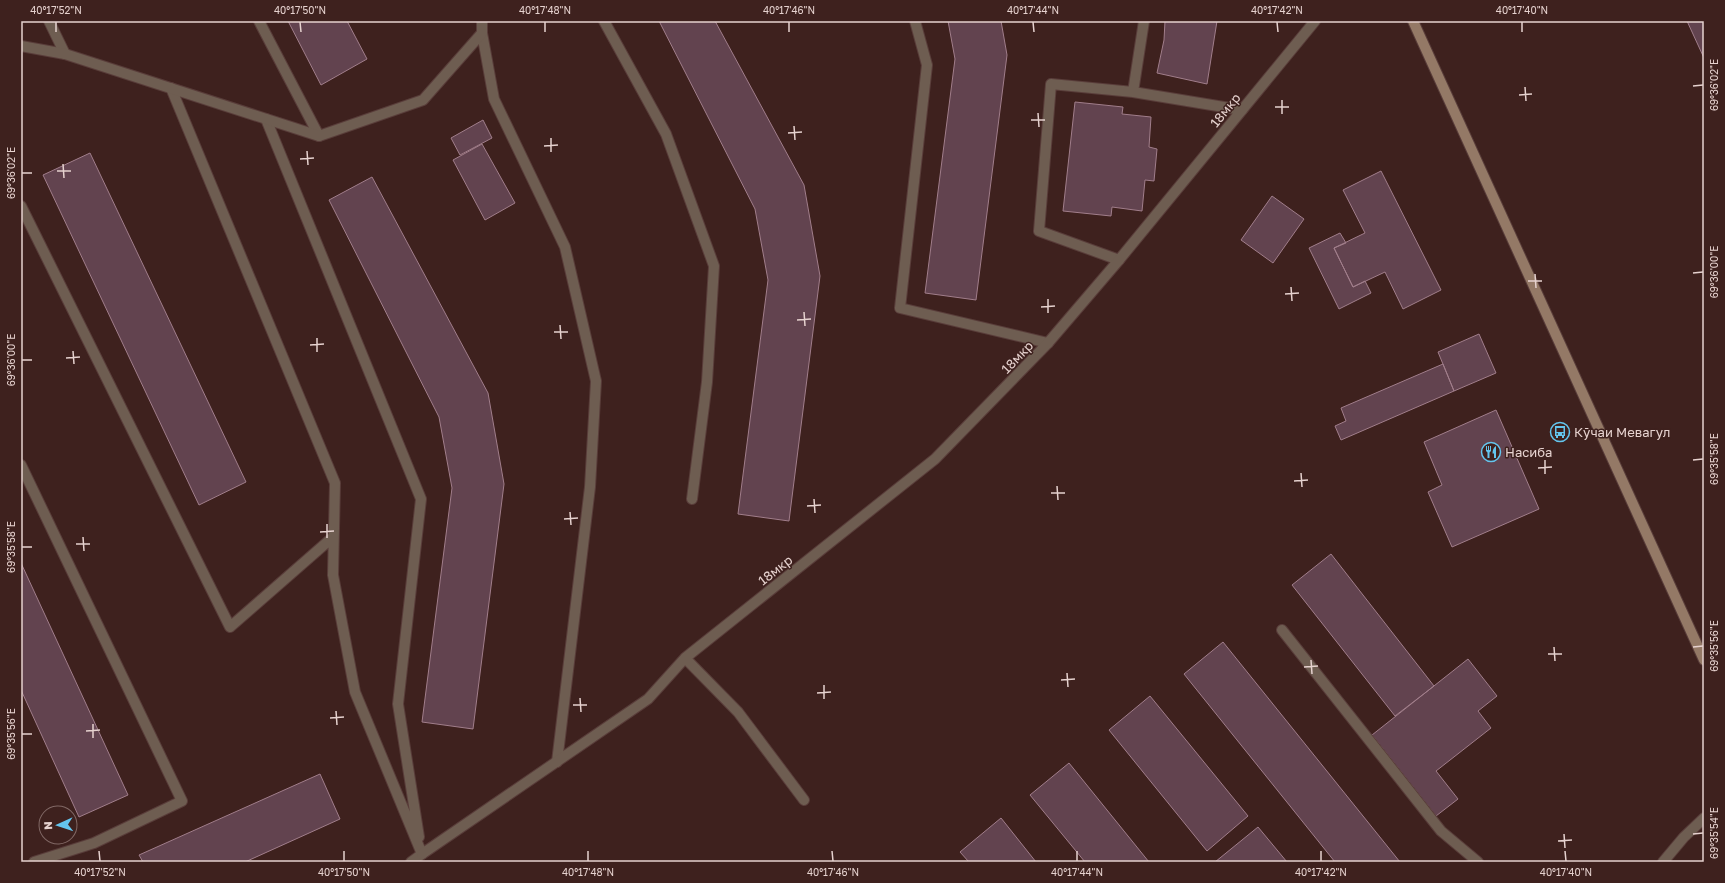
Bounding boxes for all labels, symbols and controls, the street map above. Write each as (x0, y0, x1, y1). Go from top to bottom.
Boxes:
text: 40°17'52"N (30, 4, 82, 16)
text: 40°17'50"N (274, 4, 326, 16)
text: 40°17'48"N (519, 4, 571, 16)
text: 40°17'46"N (763, 4, 815, 16)
text: 40°17'44"N (1007, 4, 1059, 16)
text: 40°17'42"N (1251, 4, 1303, 16)
text: 40°17'40"N (1496, 4, 1548, 16)
text: 69°36'02"E (1708, 59, 1720, 111)
street label: 18мкр (1206, 90, 1244, 130)
text: 69°36'02"E (5, 147, 17, 199)
text: 69°36'00"E (1708, 246, 1720, 298)
text: 69°36'00"E (5, 334, 17, 386)
street label: 18мкр (998, 337, 1036, 377)
bus stop icon: Кӯчаи Мевагул (1549, 421, 1571, 443)
place label: Кӯчаи Мевагул (1574, 424, 1670, 440)
text: 69°35'58"E (1708, 433, 1720, 485)
restaurant icon: Насиба (1480, 441, 1502, 463)
place label: Насиба (1505, 444, 1552, 460)
text: 69°35'58"E (5, 521, 17, 573)
street label: 18мкр (755, 552, 795, 588)
text: 69°35'56"E (1708, 620, 1720, 672)
text: 69°35'56"E (5, 708, 17, 760)
north arrow (38, 805, 78, 845)
text: 69°35'54"E (1708, 807, 1720, 859)
text: N (41, 821, 54, 830)
text: 40°17'52"N (74, 866, 126, 878)
text: 40°17'50"N (318, 866, 370, 878)
text: 40°17'48"N (562, 866, 614, 878)
text: 40°17'46"N (807, 866, 859, 878)
text: 40°17'44"N (1051, 866, 1103, 878)
text: 40°17'42"N (1295, 866, 1347, 878)
text: 40°17'40"N (1540, 866, 1592, 878)

